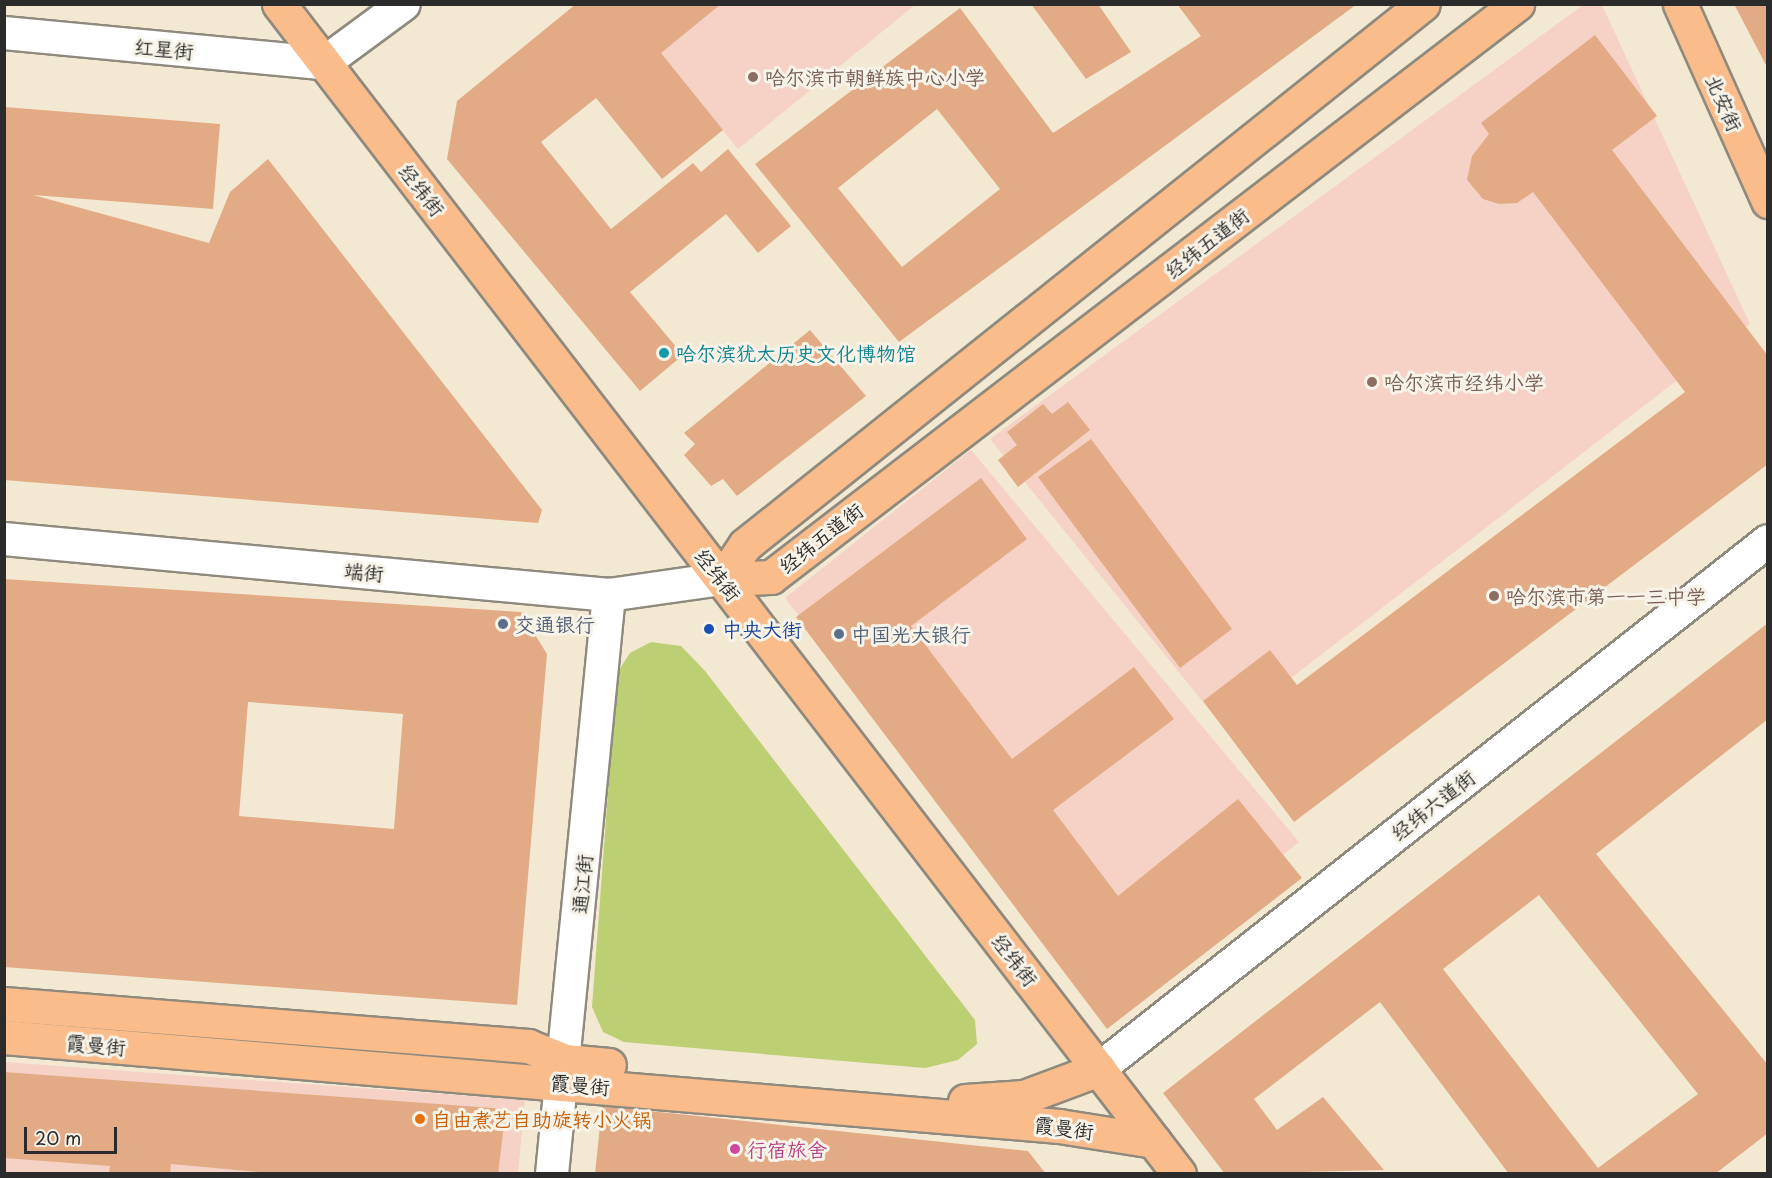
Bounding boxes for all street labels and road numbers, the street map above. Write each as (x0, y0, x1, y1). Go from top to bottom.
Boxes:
street label: 红星街 (133, 34, 195, 64)
street label: 北安街 (1701, 71, 1747, 135)
street label: 经纬街 (394, 159, 450, 221)
street label: 经纬五道街 (1160, 203, 1254, 283)
street label: 经纬五道街 (774, 498, 868, 578)
street label: 经纬街 (690, 544, 746, 606)
street label: 端街 (343, 558, 385, 586)
street label: 经纬六道街 (1386, 765, 1480, 845)
street label: 通江街 (567, 853, 597, 915)
street label: 经纬街 (987, 929, 1043, 991)
street label: 霞曼街 (65, 1030, 127, 1060)
street label: 霞曼街 (549, 1070, 611, 1100)
street label: 霞曼街 (1033, 1112, 1095, 1144)

